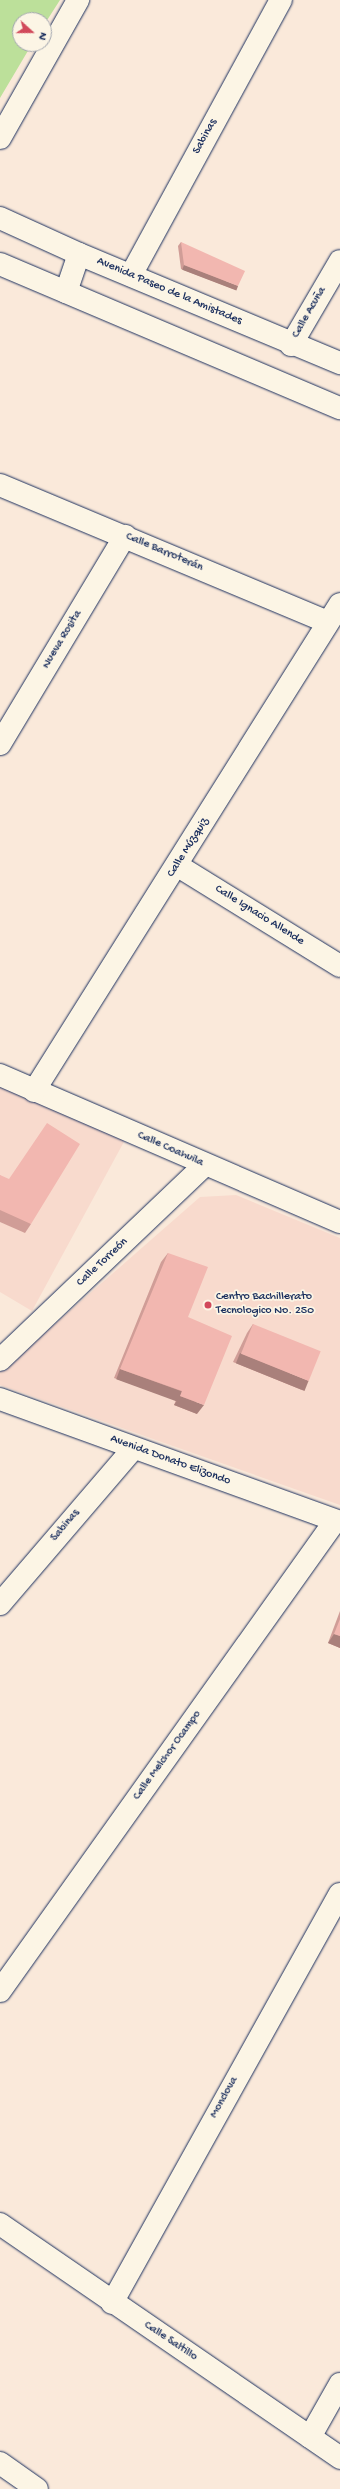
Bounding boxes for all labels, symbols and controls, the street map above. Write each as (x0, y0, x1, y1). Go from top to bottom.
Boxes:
north arrow (12, 12, 52, 52)
text: N (35, 30, 49, 41)
street label: Sabinas (191, 117, 221, 157)
street label: Avenida Paseo de la Amistades (94, 255, 244, 329)
street label: Calle Acuña (290, 285, 330, 341)
street label: Calle Barroterán (123, 530, 205, 576)
street label: Nueva Rosita (40, 608, 86, 672)
street label: Calle Múzquiz (165, 816, 213, 880)
street label: Calle Ignacio Allende (212, 883, 306, 949)
street label: Calle Coahuila (135, 1129, 205, 1171)
street label: Calle Torreón (74, 1236, 132, 1290)
place label: Centro Bachillerato Tecnologico No. 250 (216, 1291, 314, 1319)
marker: Centro Bachillerato Tecnologico No. 250 (203, 1300, 213, 1310)
street label: Avenida Donato Elizondo (108, 1433, 232, 1489)
street label: Sabinas (48, 1507, 84, 1545)
street label: Calle Melchor Ocampo (131, 1708, 205, 1804)
street label: Monclova (208, 2075, 242, 2121)
street label: Calle Saltillo (141, 2319, 199, 2365)

